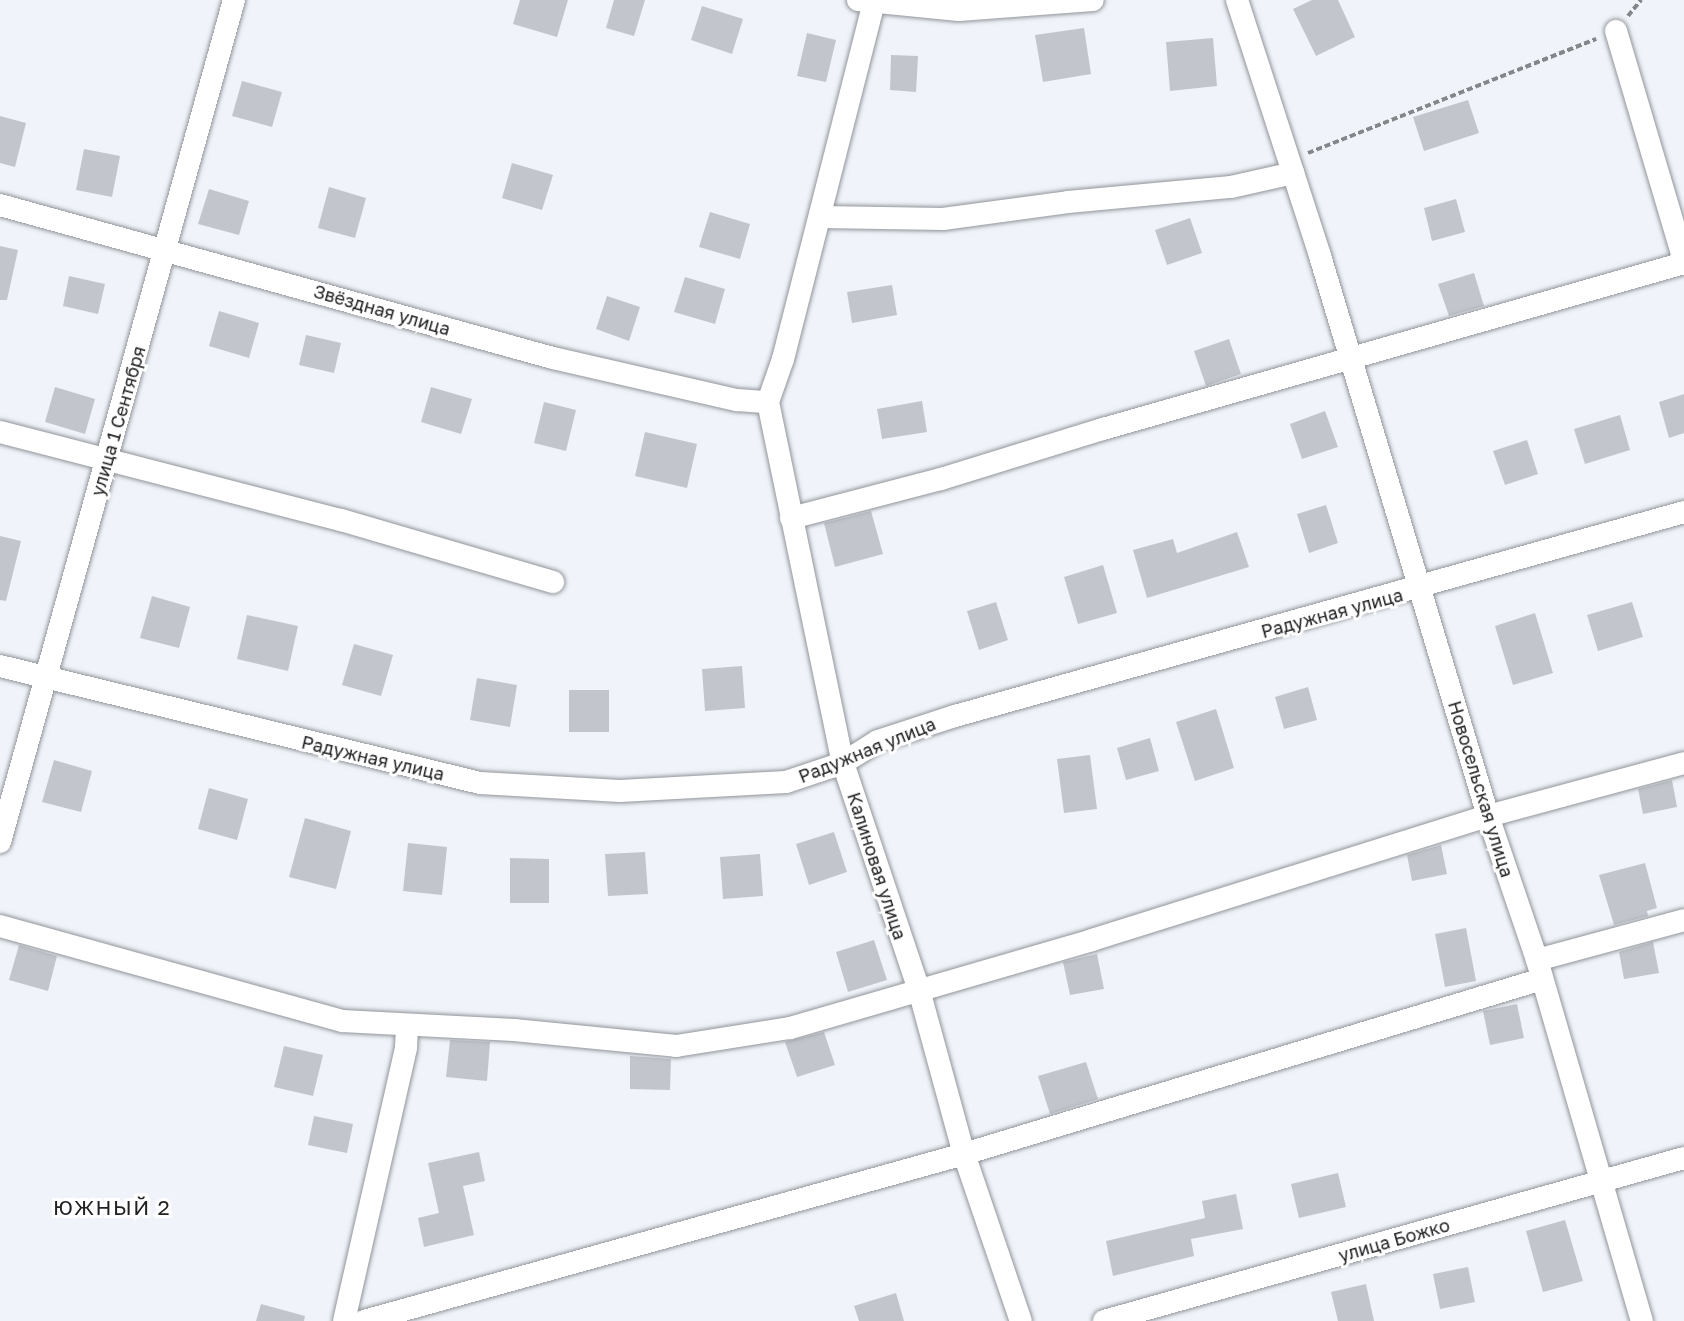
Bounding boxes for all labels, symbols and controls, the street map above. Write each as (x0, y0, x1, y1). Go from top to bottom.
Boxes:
street label: Звёздная улица (311, 280, 453, 340)
street label: улица 1 Сентября (86, 343, 150, 499)
street label: Радужная улица (1259, 584, 1405, 642)
street label: Новосельская улица (1444, 698, 1518, 880)
street label: Радужная улица (795, 713, 939, 787)
street label: Радужная улица (299, 731, 447, 785)
street label: Калиновая улица (843, 790, 911, 942)
district label: ЮЖНЫЙ 2 (53, 1194, 171, 1220)
street label: улица Божко (1336, 1214, 1452, 1266)

